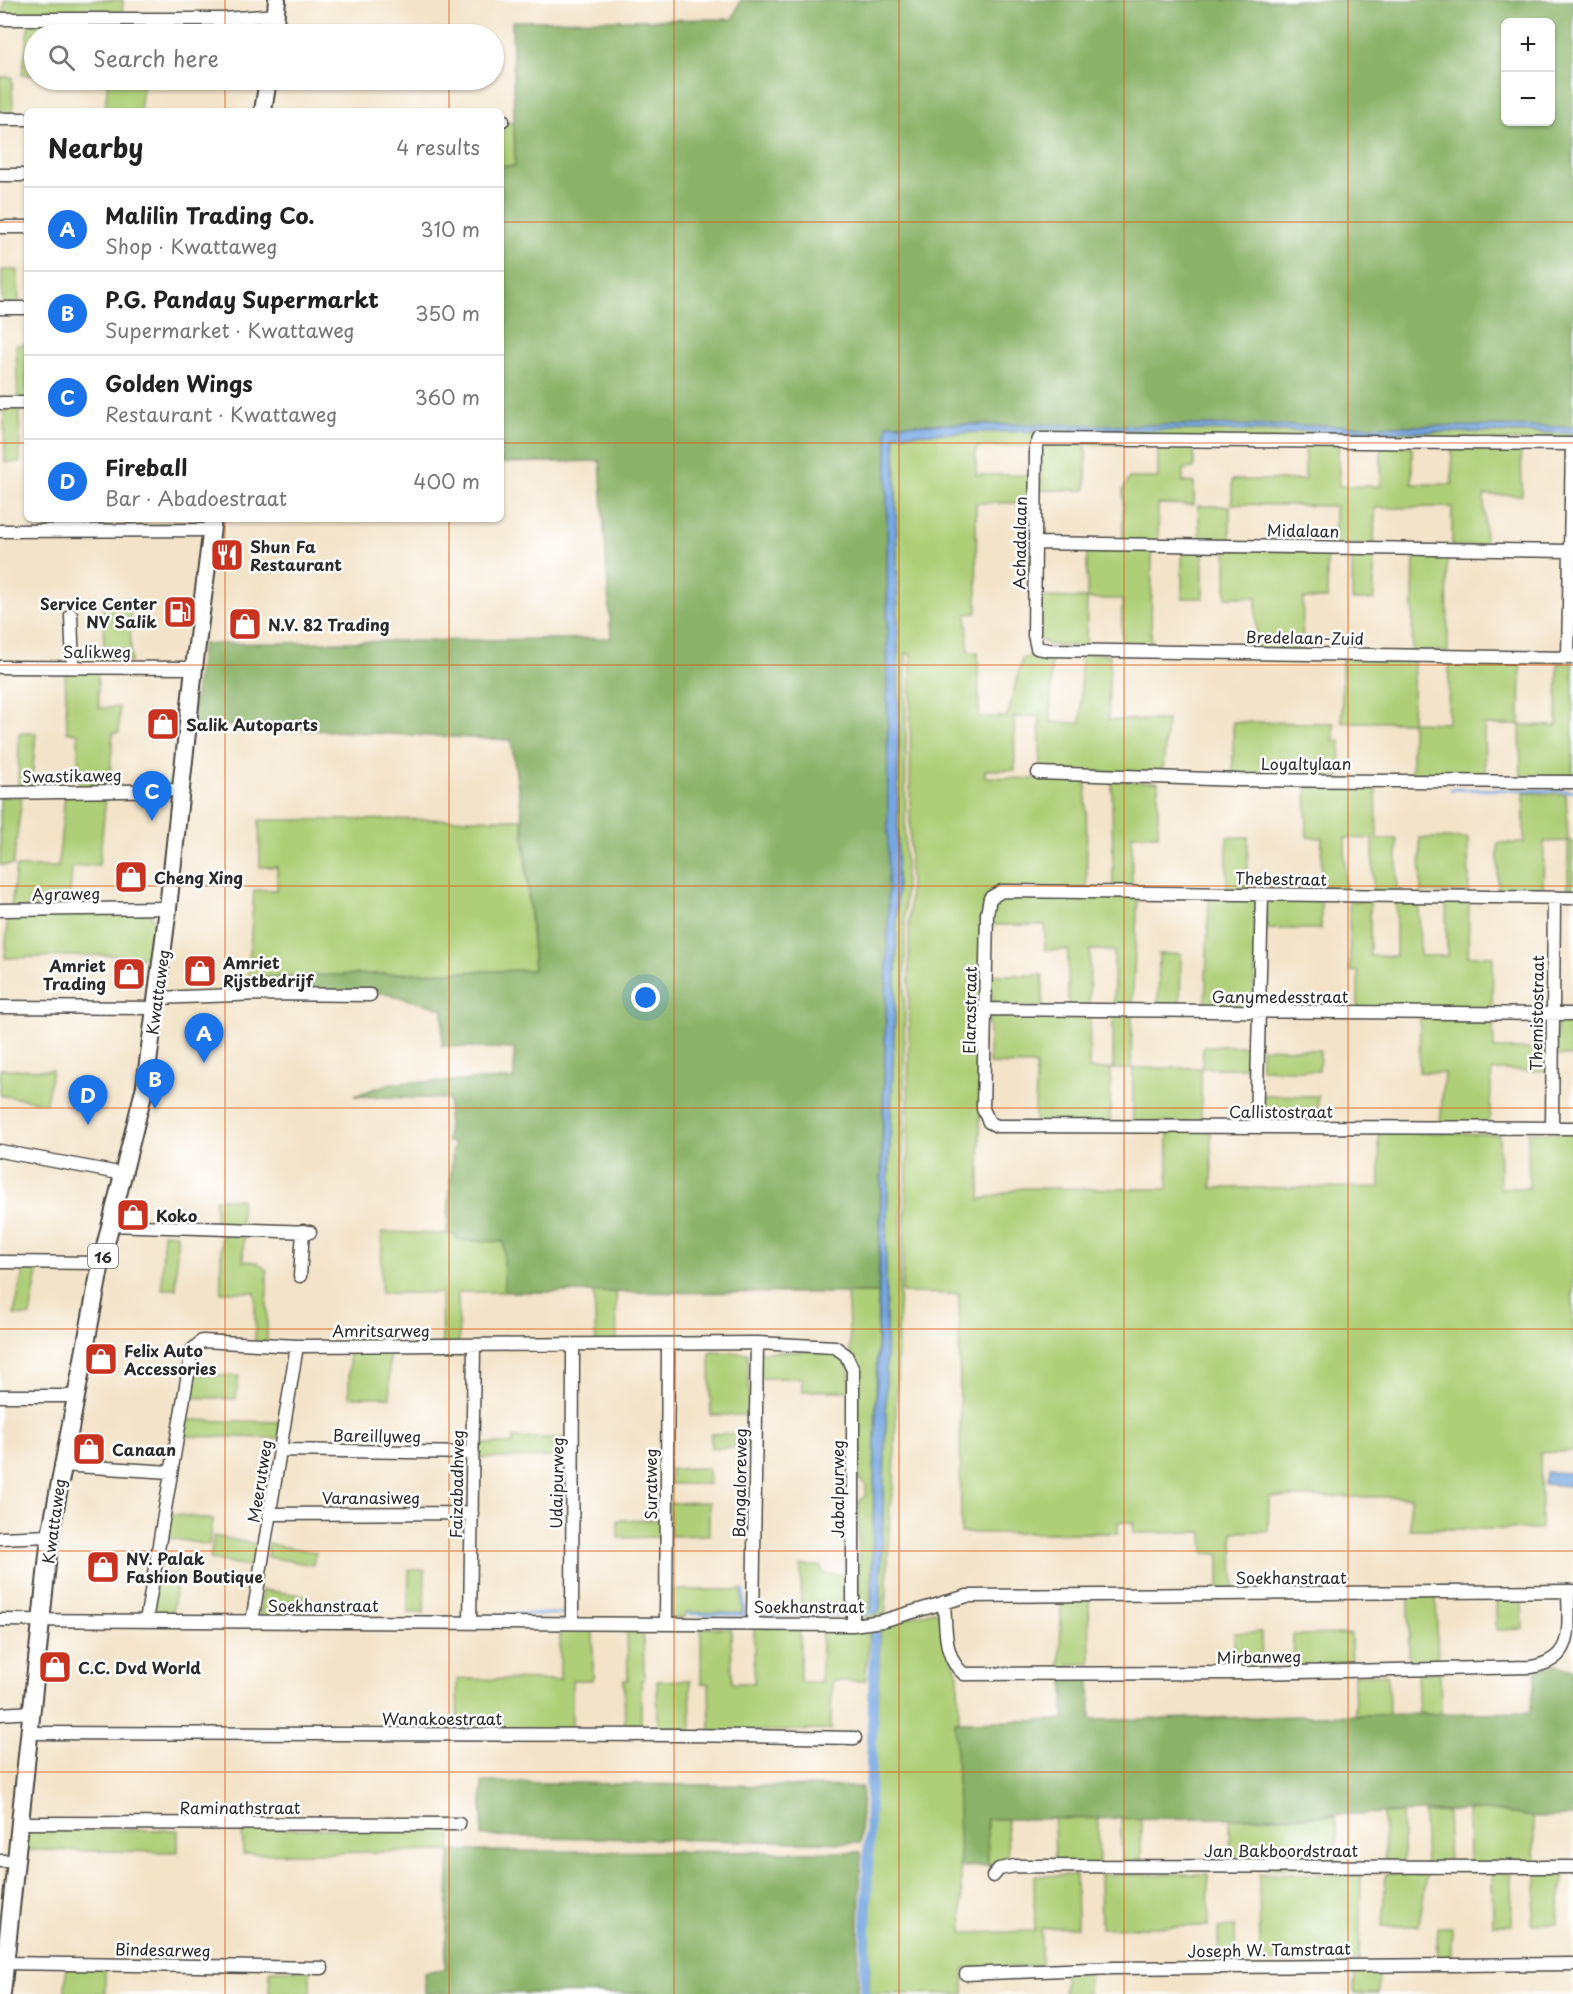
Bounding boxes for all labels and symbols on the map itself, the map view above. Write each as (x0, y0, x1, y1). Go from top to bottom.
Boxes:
street label: Achadalaan (1006, 496, 1032, 590)
street label: Midalaan (1267, 517, 1339, 543)
place label: Shun Fa Restaurant (250, 534, 342, 576)
restaurant icon: Shun Fa Restaurant (209, 537, 245, 573)
place label: Service Center NV Salik (40, 591, 158, 633)
fuel station icon: Service Center NV Salik (162, 594, 198, 630)
shop icon: N.V. 82 Trading (227, 606, 263, 642)
place label: N.V. 82 Trading (268, 612, 390, 636)
street label: Bredelaan-Zuid (1246, 624, 1364, 650)
street label: Salikweg (63, 639, 131, 663)
shop icon: Salik Autoparts (145, 706, 181, 742)
place label: Salik Autoparts (186, 712, 318, 736)
street label: Loyaltylaan (1261, 751, 1351, 775)
street label: Swastikaweg (22, 762, 122, 788)
pin: C (132, 772, 172, 821)
shop icon: Cheng Xing (113, 859, 149, 895)
place label: Cheng Xing (154, 865, 243, 889)
street label: Thebestraat (1235, 865, 1328, 891)
street label: Agraweg (32, 880, 100, 906)
street label: Kwattaweg (139, 948, 175, 1036)
place label: Amriet Rijstbedrijf (222, 950, 314, 992)
place label: Amriet Trading (43, 953, 106, 995)
shop icon: Amriet Rijstbedrijf (182, 953, 218, 989)
street label: Themistostraat (1523, 954, 1549, 1071)
shop icon: Amriet Trading (111, 956, 147, 992)
street label: Elarastraat (956, 965, 982, 1054)
your location (631, 983, 660, 1012)
street label: Ganymedesstraat (1212, 984, 1349, 1008)
pin: A (184, 1014, 224, 1063)
pin: B (136, 1060, 174, 1109)
pin: D (68, 1076, 107, 1125)
street label: Callistostraat (1229, 1099, 1334, 1123)
shop icon: Koko (115, 1197, 151, 1233)
place label: Koko (156, 1203, 198, 1227)
road number: 16 (88, 1244, 118, 1268)
street label: Amritsarweg (332, 1318, 430, 1342)
place label: Felix Auto Accessories (123, 1338, 217, 1380)
shop icon: Felix Auto Accessories (83, 1341, 119, 1377)
street label: Bareillyweg (333, 1422, 421, 1448)
street label: Bangaloreweg (726, 1428, 752, 1538)
street label: Faizabadhweg (443, 1429, 469, 1539)
shop icon: Canaan (71, 1431, 107, 1467)
place label: Canaan (112, 1437, 176, 1461)
street label: Udaipurweg (543, 1437, 569, 1529)
street label: Meerutweg (241, 1438, 277, 1524)
street label: Jabalpurweg (825, 1440, 849, 1538)
street label: Suratweg (638, 1448, 662, 1520)
street label: Kwattaweg (35, 1477, 71, 1565)
street label: Varanasiweg (322, 1485, 420, 1509)
place label: NV. Palak Fashion Boutique (126, 1546, 263, 1588)
shop icon: NV. Palak Fashion Boutique (85, 1549, 121, 1585)
street label: Soekhanstraat (1236, 1565, 1347, 1589)
street label: Soekhanstraat (268, 1593, 379, 1617)
street label: Soekhanstraat (754, 1594, 865, 1618)
street label: Mirbanweg (1217, 1643, 1301, 1669)
shop icon: C.C. Dvd World (37, 1649, 73, 1685)
place label: C.C. Dvd World (78, 1655, 201, 1679)
street label: Wanakoestraat (382, 1706, 503, 1730)
street label: Raminathstraat (180, 1795, 301, 1819)
street label: Jan Bakboordstraat (1204, 1838, 1359, 1862)
street label: Bindesarweg (115, 1936, 211, 1962)
street label: Joseph W. Tamstraat (1187, 1936, 1351, 1962)

